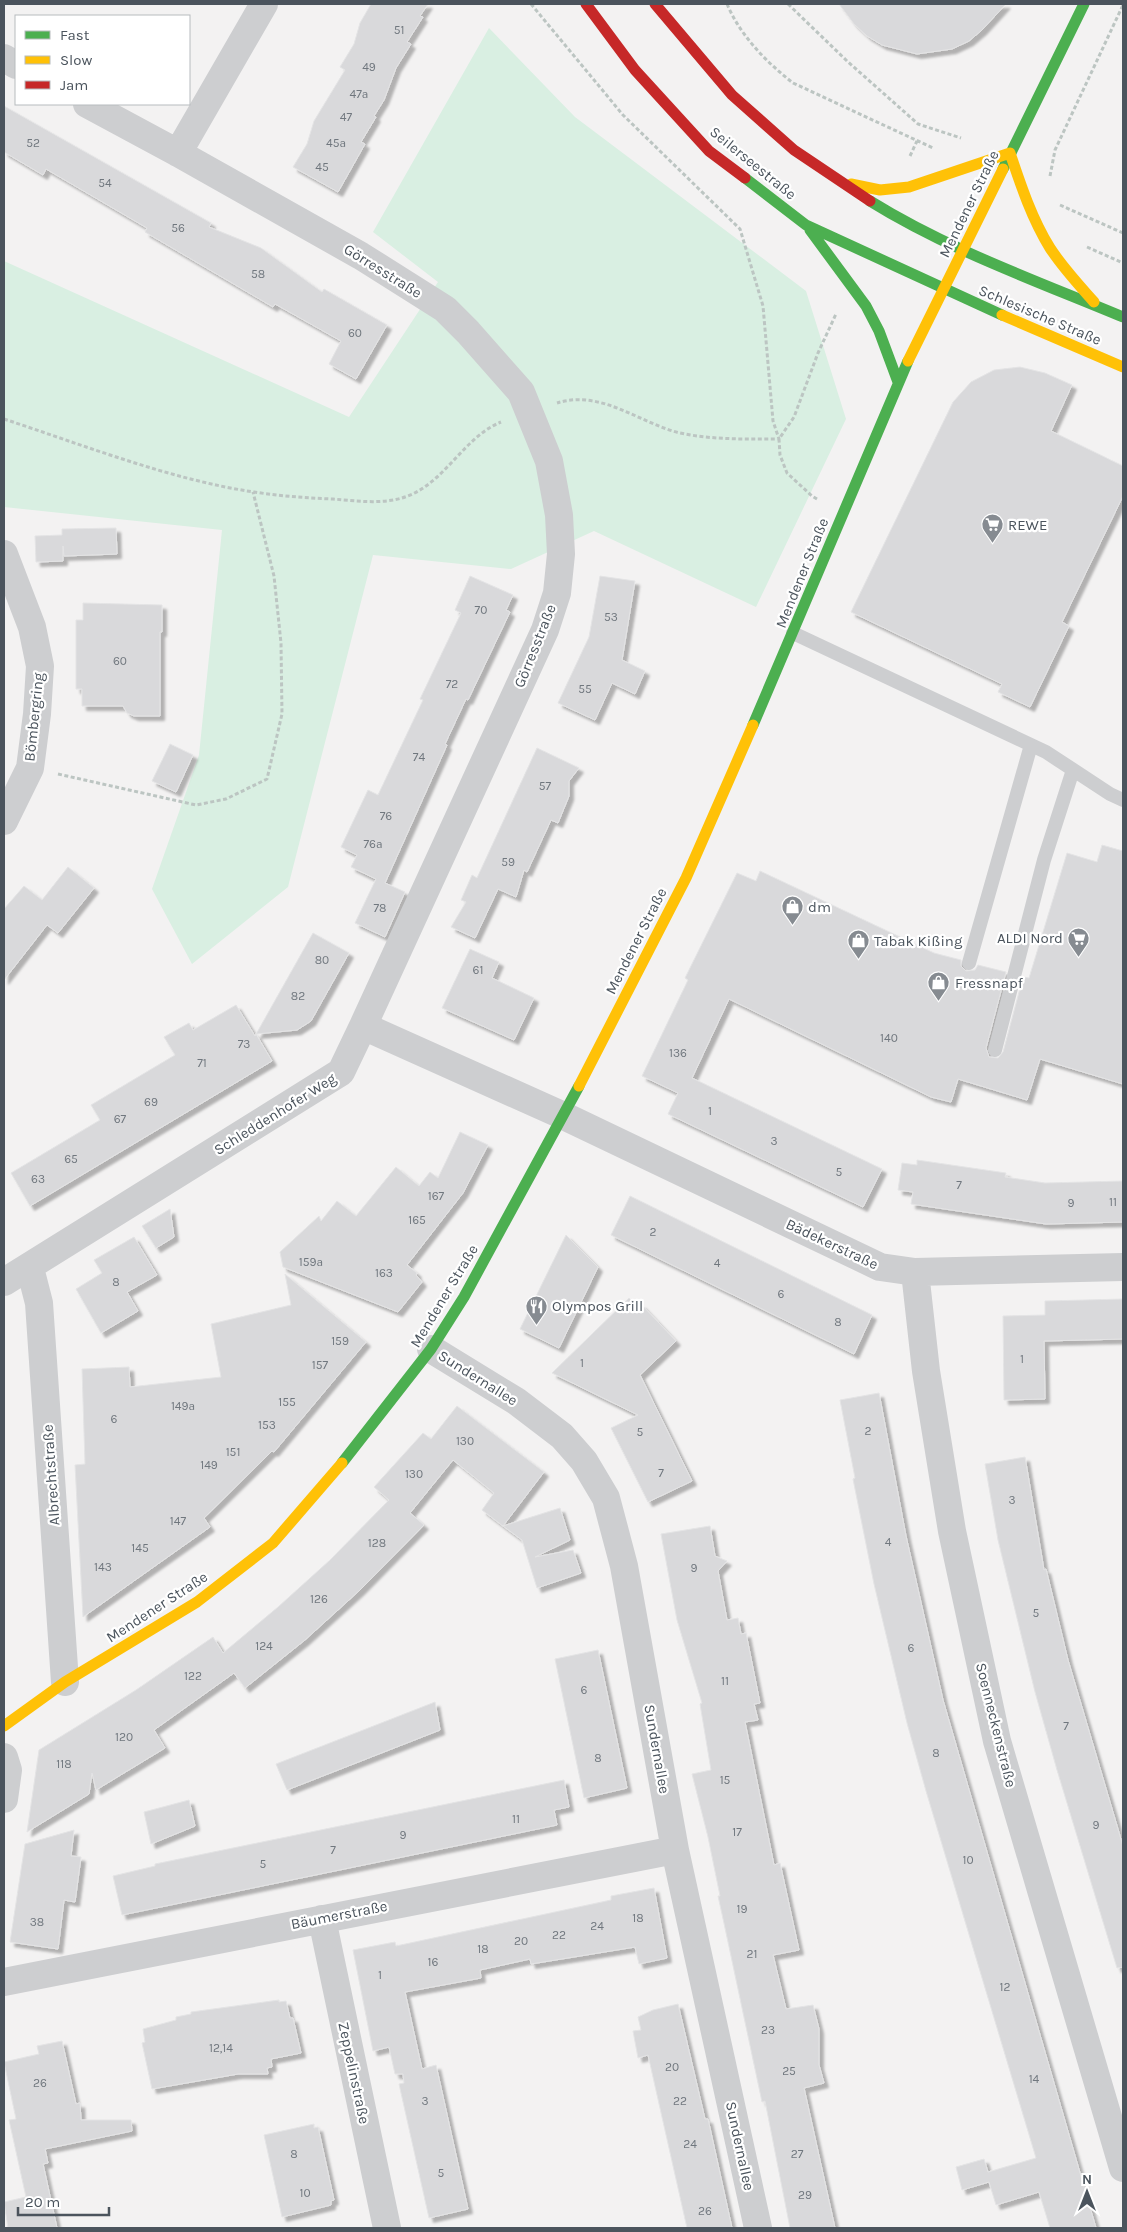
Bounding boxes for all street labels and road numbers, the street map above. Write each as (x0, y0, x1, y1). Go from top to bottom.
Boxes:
street label: Seilerseestraße (706, 123, 800, 203)
street label: Mendener Straße (935, 147, 1003, 261)
street label: Görresstraße (341, 240, 425, 302)
street label: Schlesische Straße (976, 281, 1104, 349)
street label: Mendener Straße (772, 515, 832, 631)
street label: Görresstraße (510, 602, 560, 690)
street label: Bömbergring (20, 671, 48, 762)
street label: Mendener Straße (601, 885, 671, 997)
street label: Schleddenhofer Weg (211, 1069, 340, 1159)
street label: Bädekerstraße (783, 1215, 881, 1273)
street label: Mendener Straße (406, 1241, 482, 1351)
street label: Sundernallee (435, 1346, 521, 1410)
street label: Albrechtstraße (38, 1424, 64, 1526)
street label: Mendener Straße (103, 1568, 211, 1646)
street label: Soenneckenstraße (972, 1661, 1020, 1789)
street label: Sundernallee (640, 1703, 674, 1795)
street label: Bäumerstraße (289, 1897, 389, 1933)
street label: Zeppelinstraße (334, 2020, 374, 2126)
street label: Sundernallee (722, 2100, 758, 2192)

